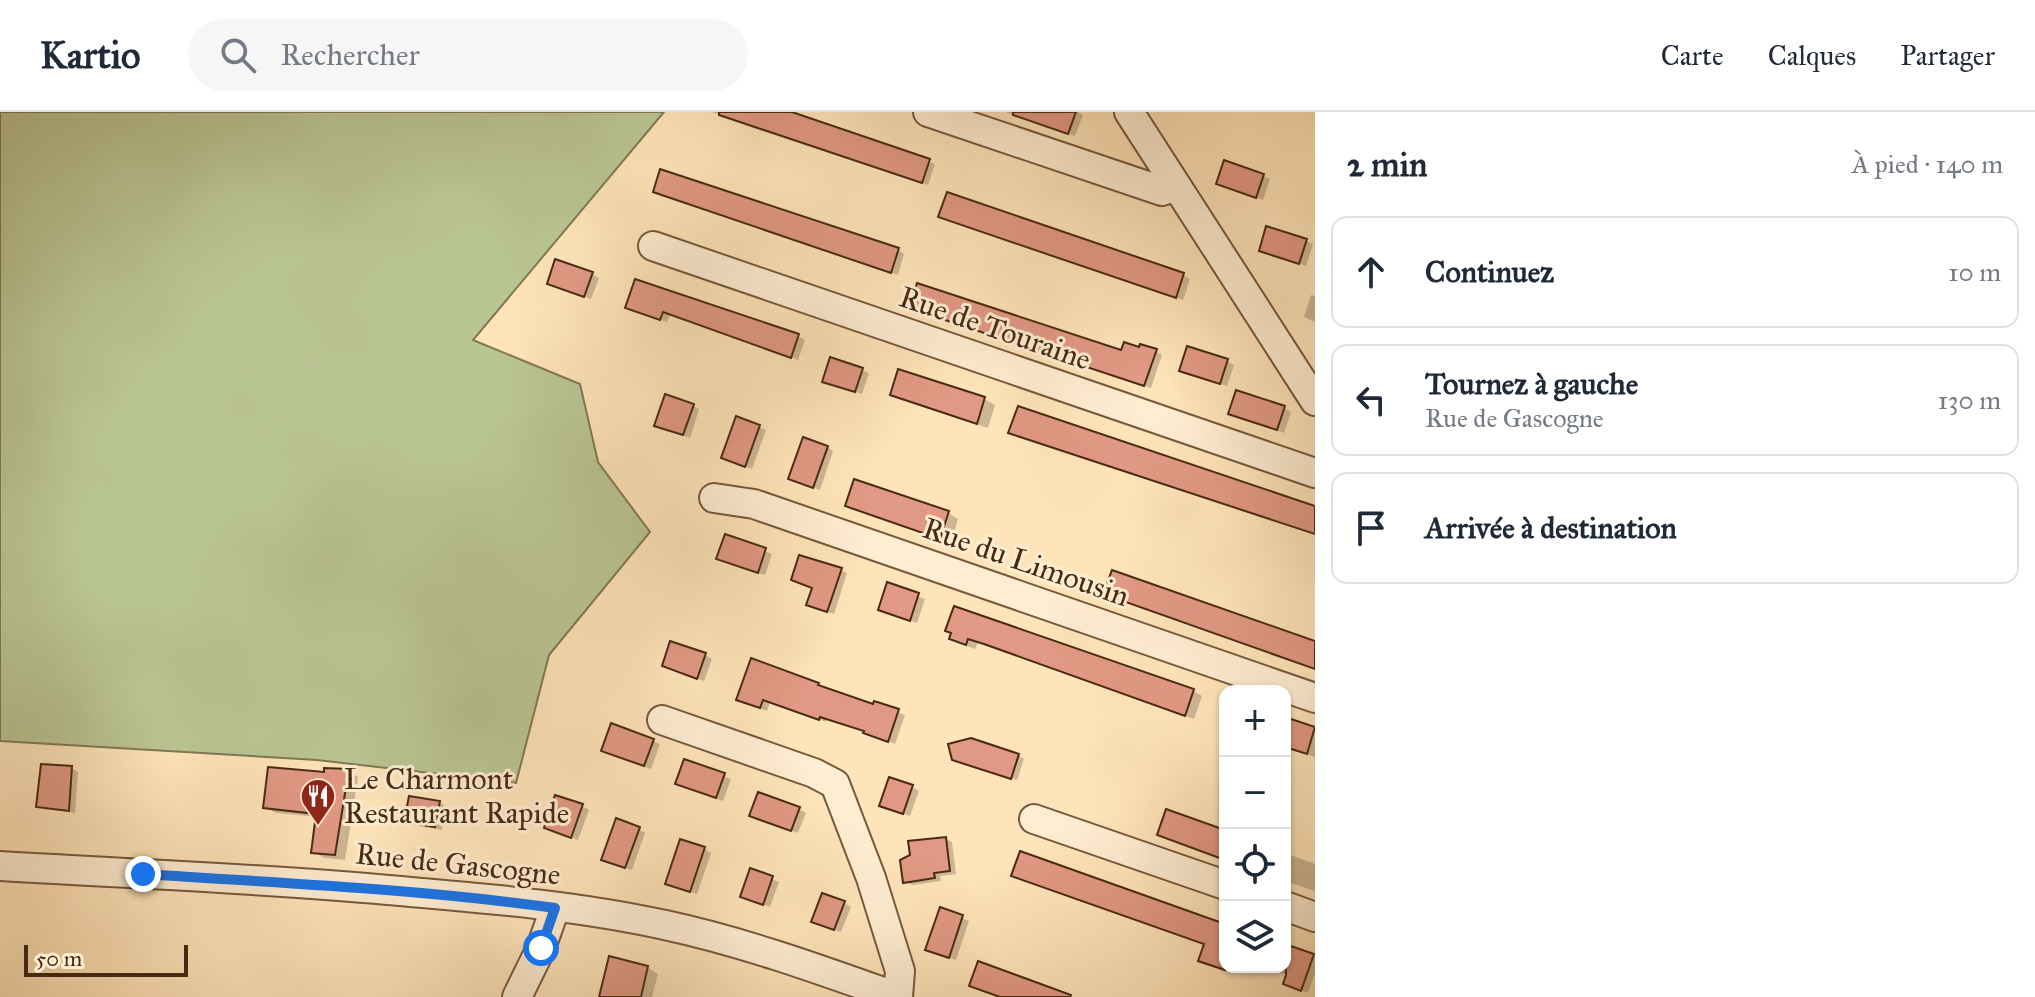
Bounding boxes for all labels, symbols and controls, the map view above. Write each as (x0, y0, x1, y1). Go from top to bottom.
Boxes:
search box (188, 19, 748, 91)
text: Kartio (40, 32, 140, 78)
icon: search (216, 33, 260, 77)
text: Rechercher (280, 37, 420, 73)
text: Carte (1661, 38, 1724, 73)
text: Calques (1768, 38, 1856, 73)
text: Partager (1900, 38, 1995, 73)
text: 2 min (1347, 144, 1427, 185)
text: À pied · 140 m (1852, 148, 2003, 180)
icon: ahead (1349, 250, 1393, 294)
text: Continuez (1425, 254, 1554, 290)
text: 10 m (1948, 256, 2001, 288)
street label: Rue de Touraine (895, 278, 1095, 378)
text: Tournez à gauche (1425, 366, 1638, 402)
icon: left (1349, 378, 1393, 422)
text: 130 m (1938, 384, 2001, 416)
text: Rue de Gascogne (1425, 402, 1604, 434)
icon: arrive (1349, 506, 1393, 550)
street label: Rue du Limousin (918, 510, 1134, 614)
text: Arrivée à destination (1425, 510, 1677, 546)
map controls (1219, 685, 1291, 973)
button: + (1219, 685, 1291, 757)
button: − (1219, 757, 1291, 829)
place label: Le Charmont Restaurant Rapide (344, 761, 569, 831)
restaurant icon: Le Charmont Restaurant Rapide (299, 777, 337, 827)
button: locate (1219, 829, 1291, 901)
street label: Rue de Gascogne (354, 835, 562, 893)
route end (125, 856, 161, 892)
button: layers (1219, 901, 1291, 973)
route start (523, 930, 559, 966)
scale bar (24, 941, 188, 977)
text: 50 m (36, 945, 82, 972)

